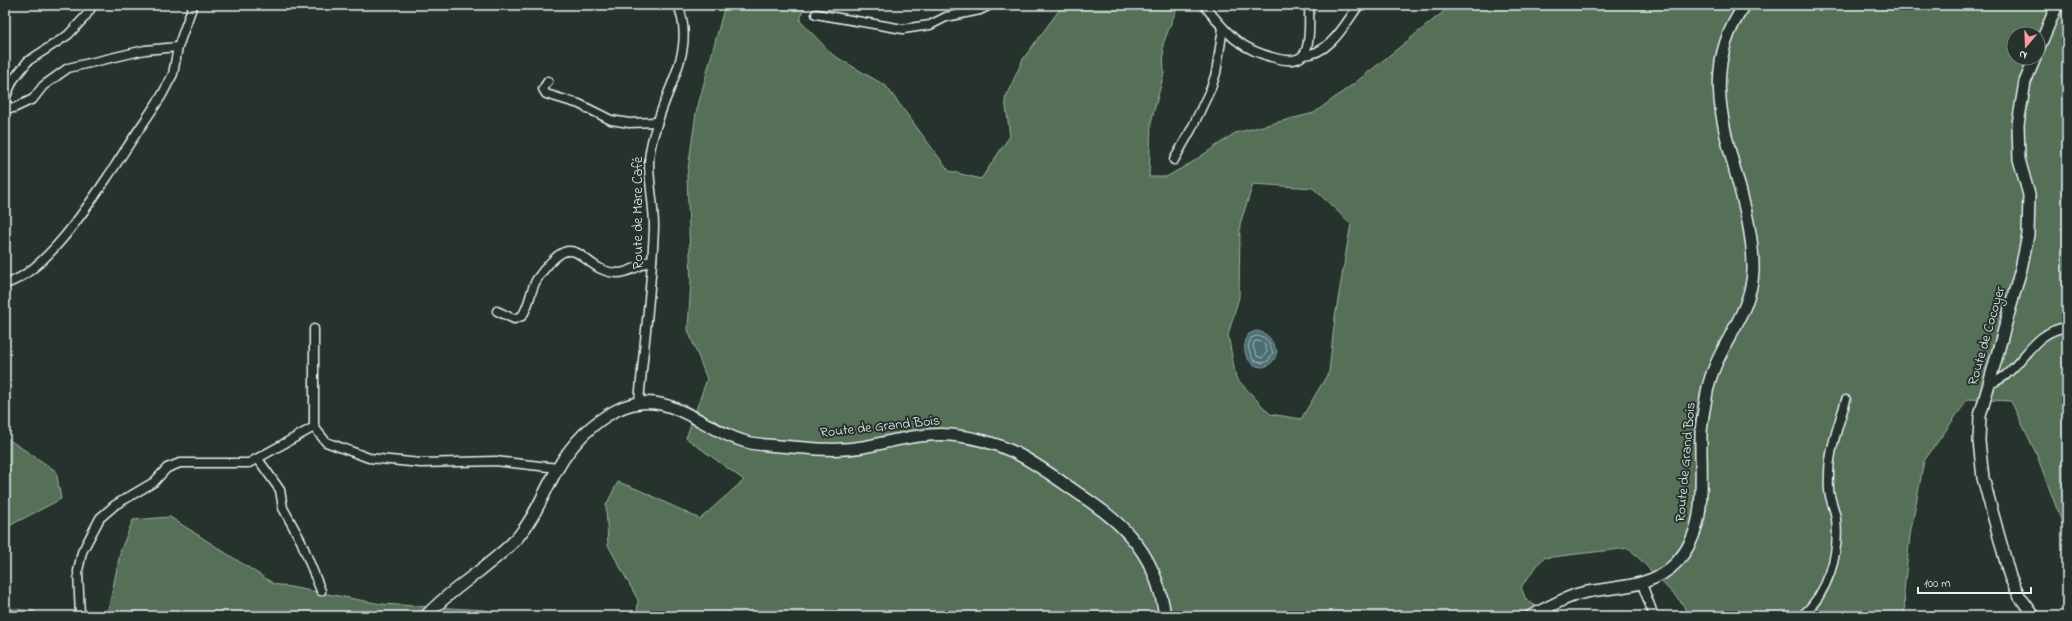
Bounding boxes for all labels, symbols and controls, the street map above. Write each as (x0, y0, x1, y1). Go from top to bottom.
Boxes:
north arrow (2006, 26, 2046, 66)
text: N (2017, 46, 2029, 63)
street label: Route de Mare Café (628, 156, 649, 269)
street label: Route de Cocoyer (1963, 283, 2012, 388)
street label: Route de Grand Bois (1670, 401, 1702, 523)
street label: Route de Grand Bois (819, 410, 941, 444)
scale bar (1918, 569, 2031, 595)
text: 100 m (1924, 575, 1951, 593)

